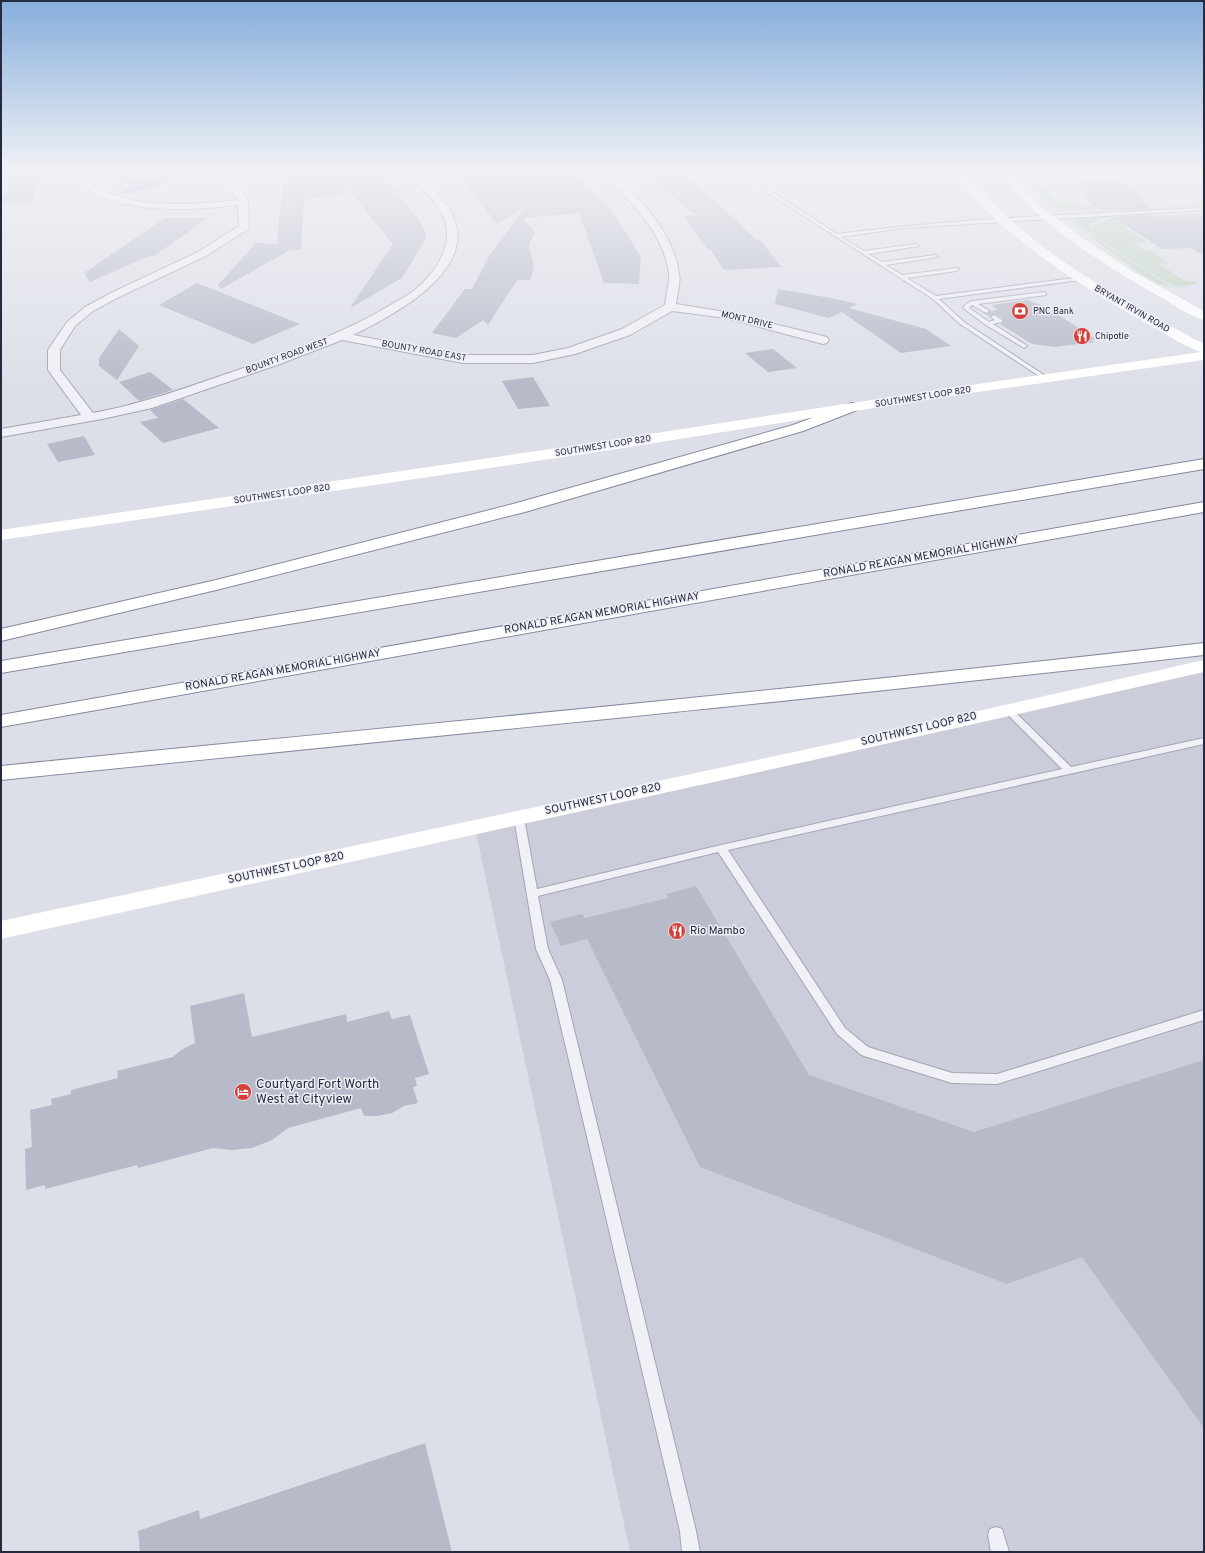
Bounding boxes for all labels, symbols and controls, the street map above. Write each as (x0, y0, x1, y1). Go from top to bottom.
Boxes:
street label: BRYANT IRVIN ROAD (1092, 283, 1172, 335)
bank icon: PNC Bank (1010, 301, 1030, 321)
place label: PNC Bank (1033, 306, 1074, 317)
street label: MONT DRIVE (720, 309, 774, 331)
restaurant icon: Chipotle (1072, 326, 1092, 346)
place label: Chipotle (1095, 331, 1129, 342)
street label: BOUNTY ROAD WEST (244, 336, 330, 376)
street label: BOUNTY ROAD EAST (381, 338, 467, 364)
street label: SOUTHWEST LOOP 820 (874, 384, 972, 410)
street label: SOUTHWEST LOOP 820 (554, 433, 652, 459)
street label: SOUTHWEST LOOP 820 (233, 482, 331, 506)
street label: RONALD REAGAN MEMORIAL HIGHWAY (822, 533, 1020, 581)
street label: RONALD REAGAN MEMORIAL HIGHWAY (503, 589, 701, 637)
street label: RONALD REAGAN MEMORIAL HIGHWAY (184, 646, 382, 694)
street label: SOUTHWEST LOOP 820 (860, 709, 978, 749)
street label: SOUTHWEST LOOP 820 (544, 780, 662, 818)
street label: SOUTHWEST LOOP 820 (227, 849, 345, 887)
restaurant icon: Rio Mambo (667, 921, 687, 941)
place label: Rio Mambo (690, 924, 745, 938)
place label: Courtyard Fort Worth West at Cityview (256, 1077, 379, 1108)
hotel icon: Courtyard Fort Worth West at Cityview (233, 1082, 253, 1102)

